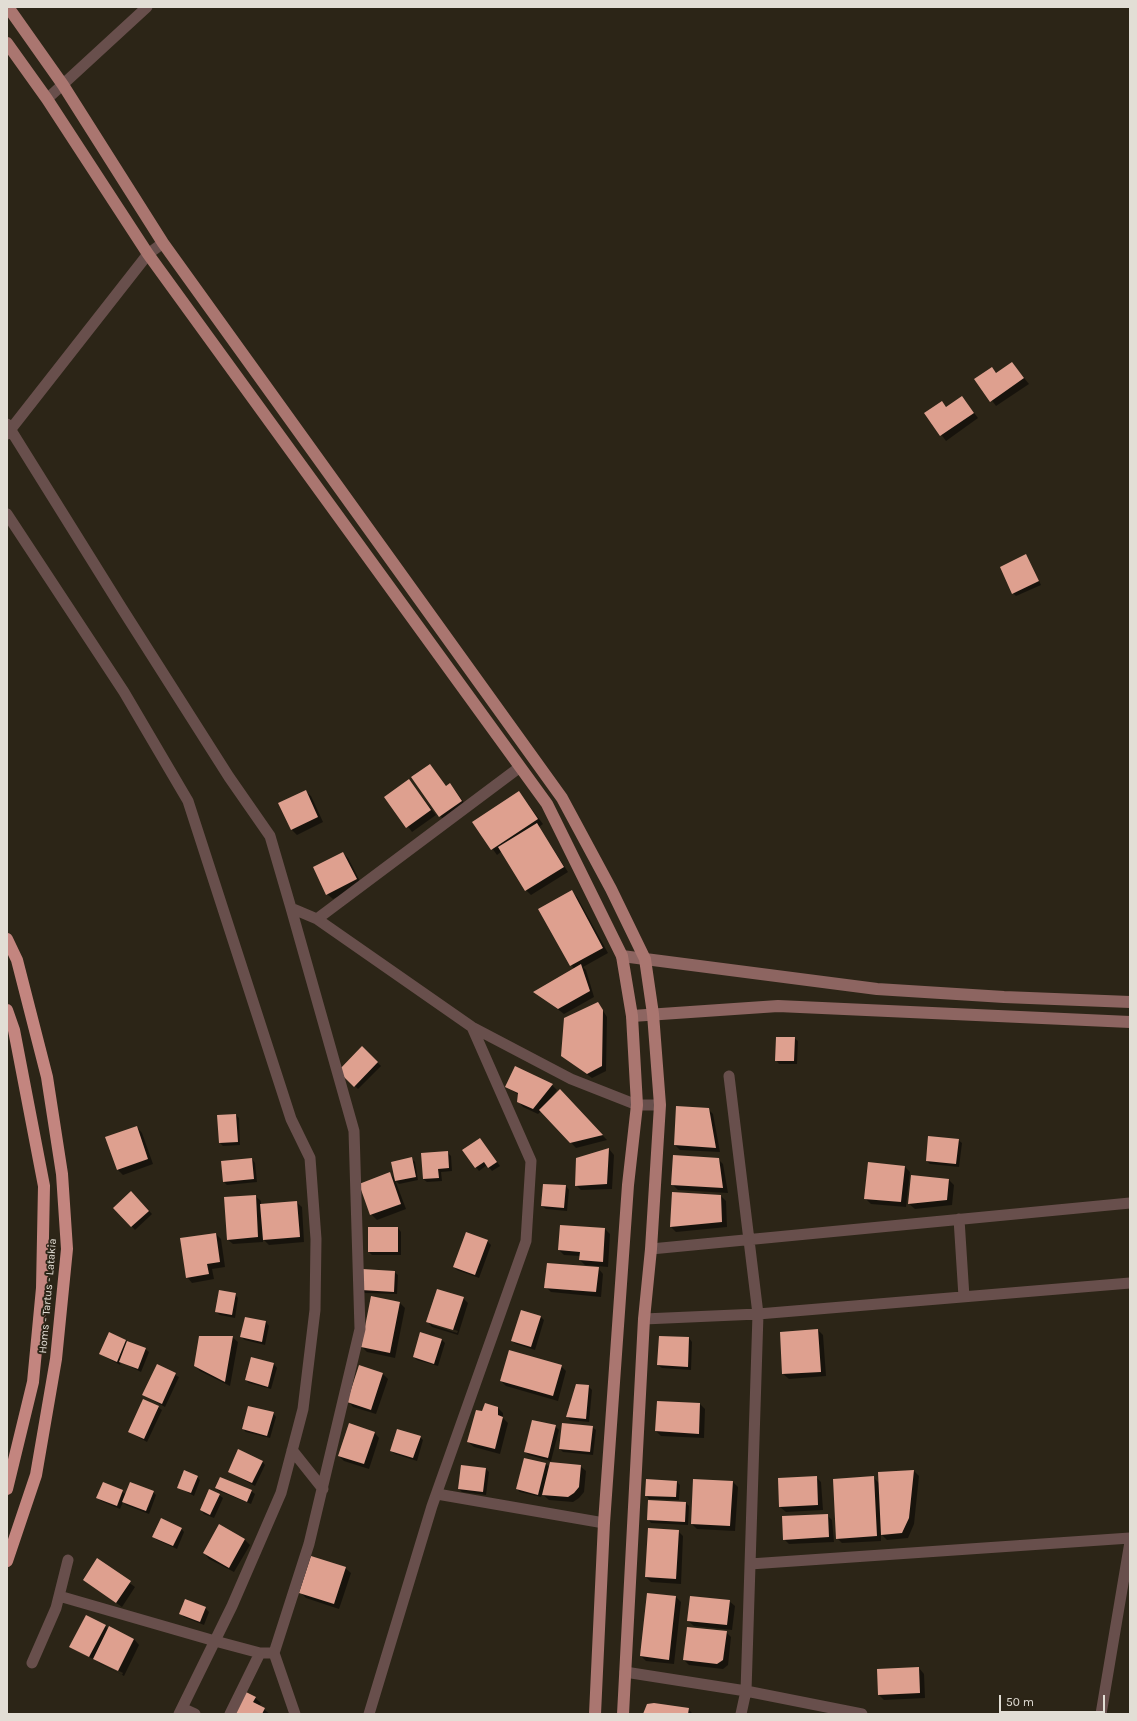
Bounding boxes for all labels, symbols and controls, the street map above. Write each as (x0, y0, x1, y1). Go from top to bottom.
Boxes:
street label: Homs - Tartus - Latakia (36, 1238, 60, 1354)
scale bar (1001, 1687, 1107, 1713)
text: 50 m (1006, 1695, 1034, 1709)

